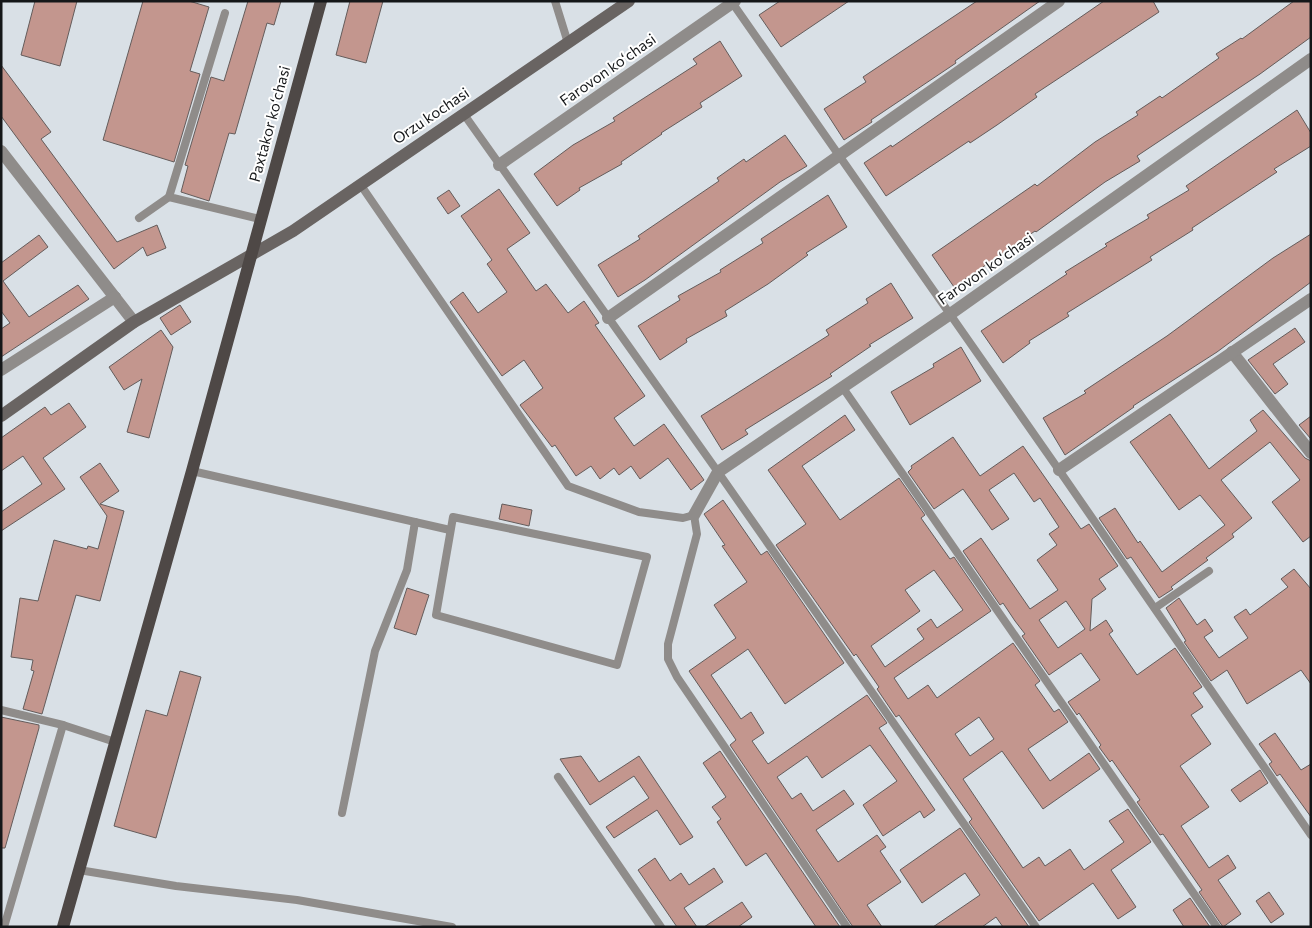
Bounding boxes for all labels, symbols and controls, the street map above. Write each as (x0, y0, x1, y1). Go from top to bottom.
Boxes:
street label: Farovon koʻchasi (556, 29, 659, 109)
street label: Paxtakor koʻchasi (245, 64, 293, 184)
street label: Orzu kochasi (389, 83, 472, 147)
street label: Farovon koʻchasi (934, 228, 1037, 308)

